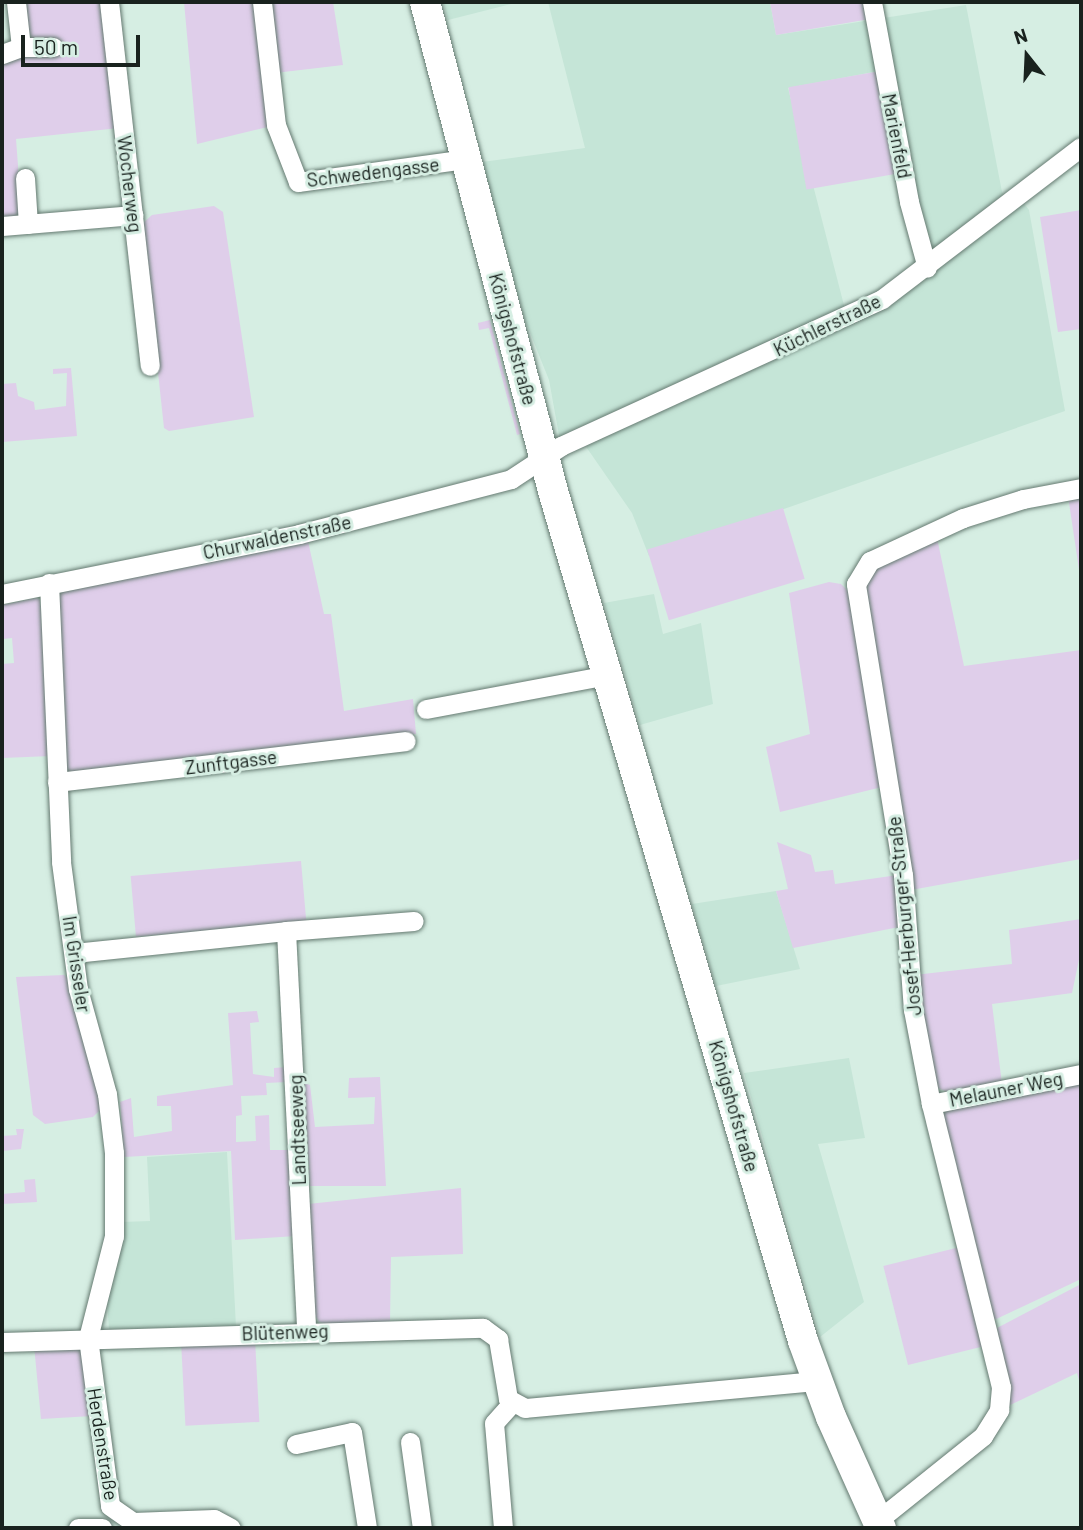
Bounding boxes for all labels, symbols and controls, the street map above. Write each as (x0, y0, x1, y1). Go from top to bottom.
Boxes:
scale bar (24, 21, 144, 65)
north arrow (992, 21, 1062, 91)
text: N (1011, 23, 1030, 48)
text: 50 m (34, 34, 78, 59)
street label: Marienfeld (878, 92, 916, 180)
street label: Wocherweg (113, 134, 147, 234)
street label: Schwedengasse (305, 153, 441, 191)
street label: Königshofstraße (484, 270, 542, 408)
street label: Küchlerstraße (770, 289, 884, 361)
street label: Churwaldenstraße (201, 510, 353, 564)
street label: Zunftgasse (184, 745, 278, 779)
street label: Josef-Herburger-Straße (882, 815, 926, 1017)
street label: Im Grisseler (58, 914, 96, 1014)
street label: Königshofstraße (704, 1038, 764, 1174)
street label: Melauner Weg (947, 1067, 1065, 1111)
street label: Landtseeweg (284, 1074, 310, 1186)
street label: Blütenweg (241, 1319, 329, 1345)
street label: Herdenstraße (83, 1386, 123, 1502)

